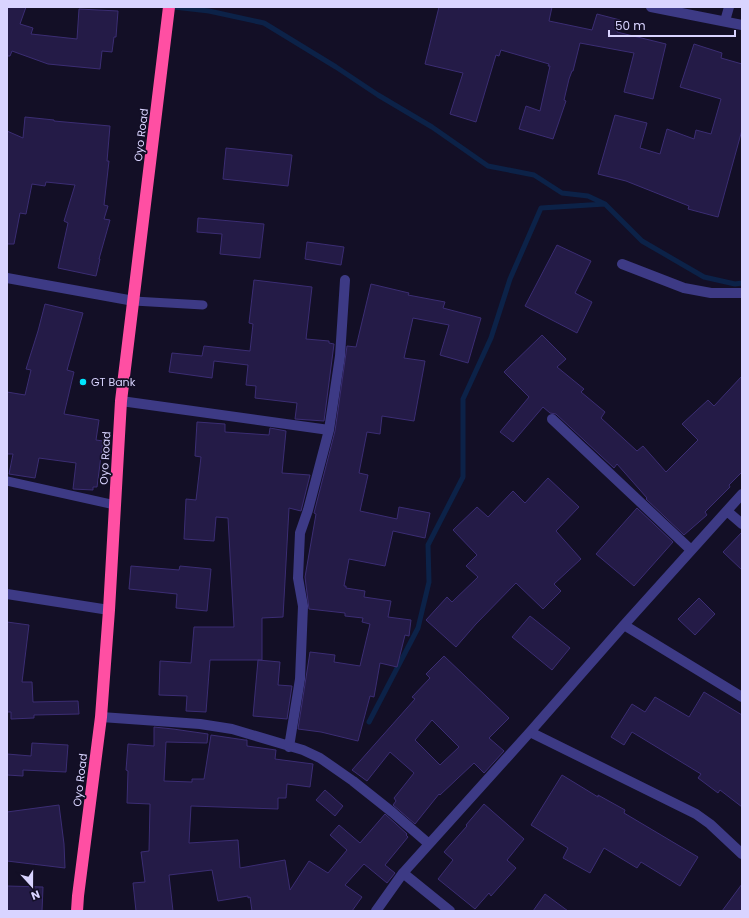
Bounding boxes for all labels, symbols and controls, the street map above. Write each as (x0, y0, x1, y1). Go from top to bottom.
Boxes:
scale bar (609, 12, 735, 38)
text: 50 m (615, 17, 646, 34)
street label: Oyo Road (130, 108, 152, 162)
place label: GT Bank (91, 374, 136, 390)
marker: GT Bank (78, 377, 88, 387)
street label: Oyo Road (96, 431, 114, 485)
street label: Oyo Road (69, 753, 91, 807)
north arrow (12, 866, 52, 906)
text: N (29, 886, 42, 904)

